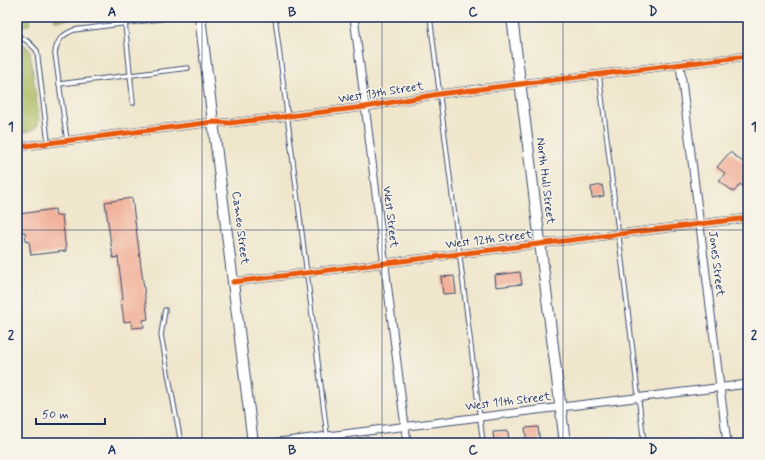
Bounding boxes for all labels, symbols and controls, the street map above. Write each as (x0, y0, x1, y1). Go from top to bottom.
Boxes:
text: A (108, 4, 116, 21)
text: B (288, 4, 297, 21)
text: C (468, 4, 478, 21)
text: D (649, 4, 658, 21)
street label: West 13th Street (337, 78, 425, 108)
text: 1 (8, 119, 14, 136)
text: 1 (751, 119, 757, 136)
street label: North Hull Street (532, 137, 558, 225)
street label: West Street (378, 185, 402, 249)
street label: Cameo Street (228, 190, 252, 266)
street label: West 12th Street (445, 227, 533, 253)
street label: Jones Street (704, 230, 728, 298)
text: 2 (8, 327, 15, 344)
text: 2 (751, 327, 758, 344)
street label: West 11th Street (464, 389, 552, 415)
scale bar (36, 400, 105, 426)
text: 50 m (42, 407, 69, 423)
text: A (108, 442, 116, 459)
text: B (288, 442, 297, 459)
text: C (468, 442, 478, 459)
text: D (649, 442, 658, 459)

